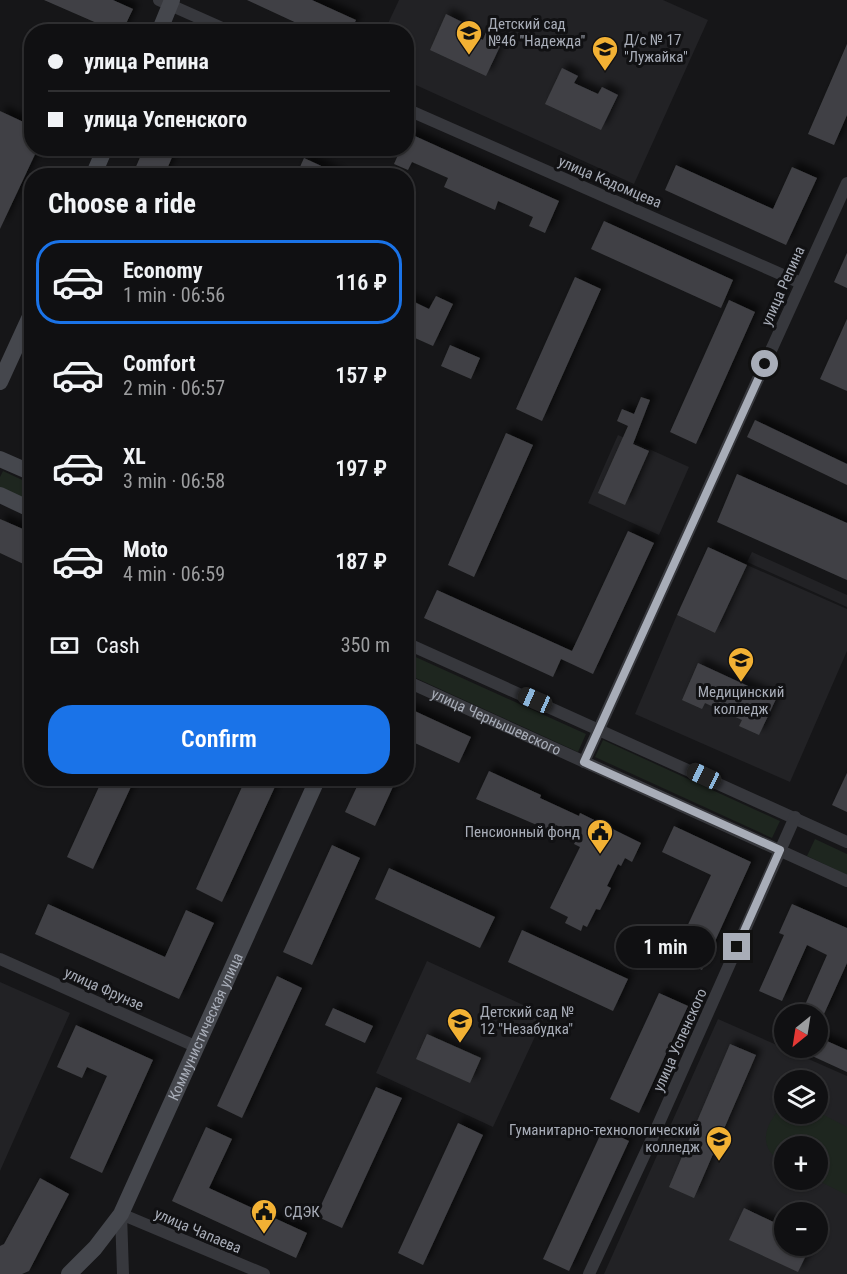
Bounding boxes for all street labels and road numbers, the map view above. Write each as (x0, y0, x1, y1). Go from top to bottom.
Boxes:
street label: улица Кадомцева (556, 152, 664, 212)
street label: улица Репина (757, 243, 809, 329)
street label: улица Чернышевского (428, 685, 564, 759)
street label: Коммунистическая улица (164, 950, 247, 1104)
street label: улица Фрунзе (62, 964, 146, 1014)
street label: улица Успенского (649, 986, 711, 1094)
street label: улица Чапаева (152, 1205, 244, 1257)

